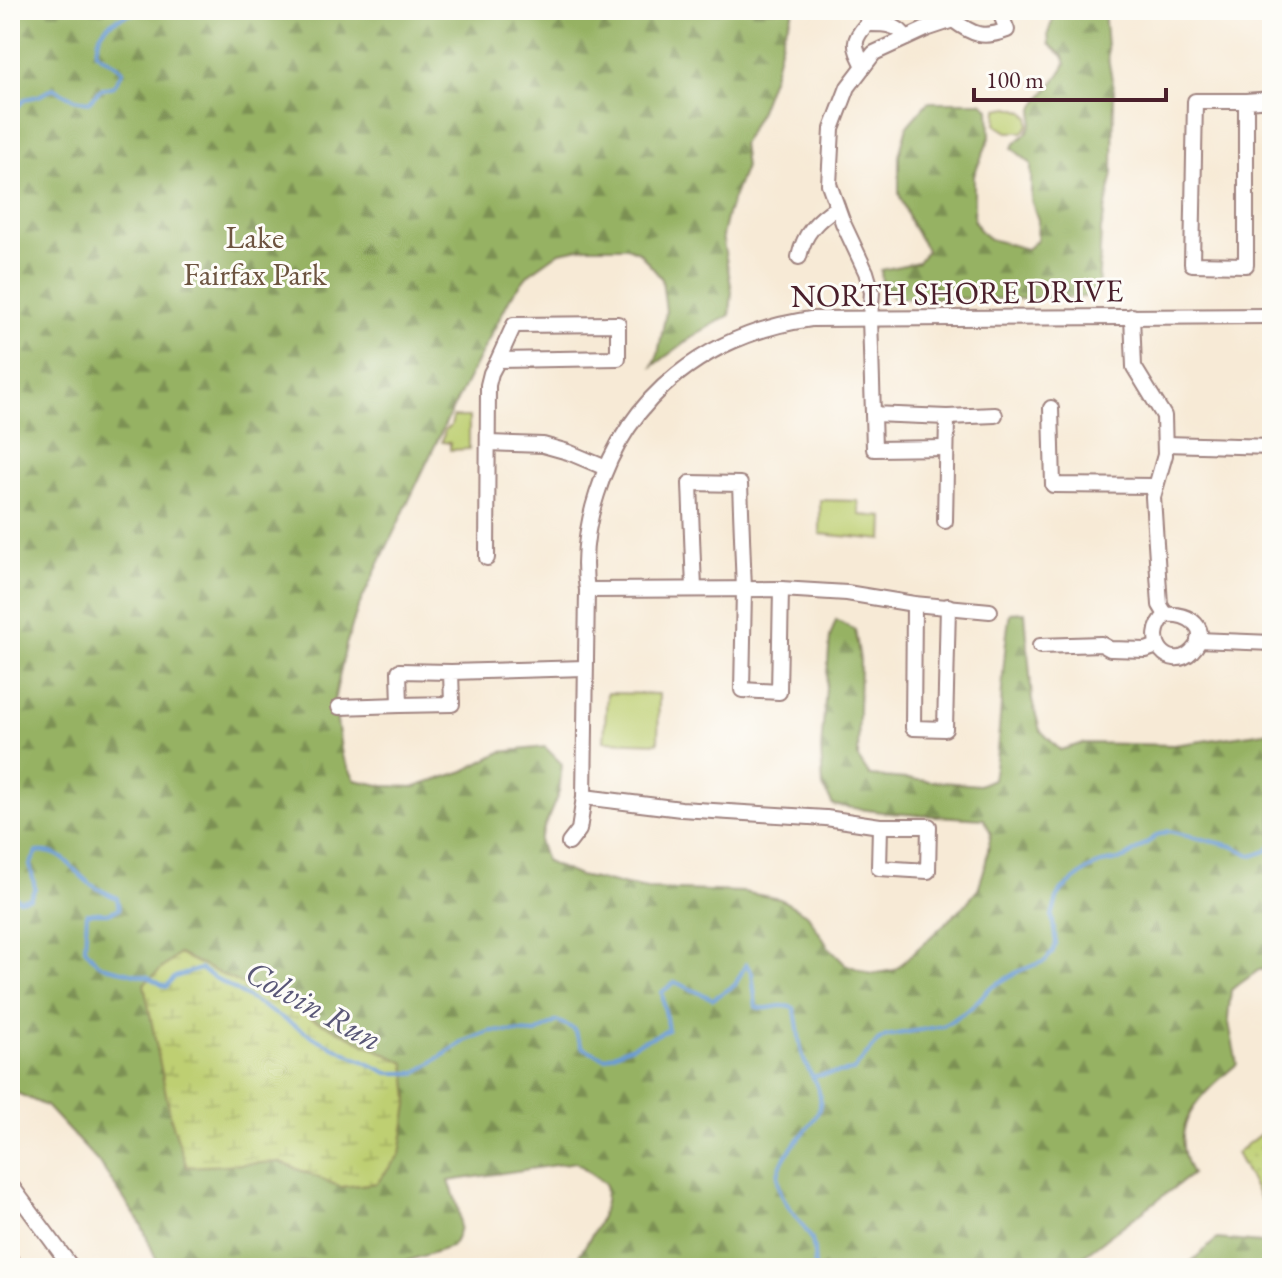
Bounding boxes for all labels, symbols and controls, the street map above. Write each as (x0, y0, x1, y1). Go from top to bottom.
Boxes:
scale bar (974, 52, 1166, 102)
text: 100 m (986, 64, 1044, 95)
park label: Lake Fairfax Park (183, 216, 328, 295)
street label: NORTH SHORE DRIVE (790, 269, 1124, 317)
water label: Colvin Run (238, 949, 390, 1061)

